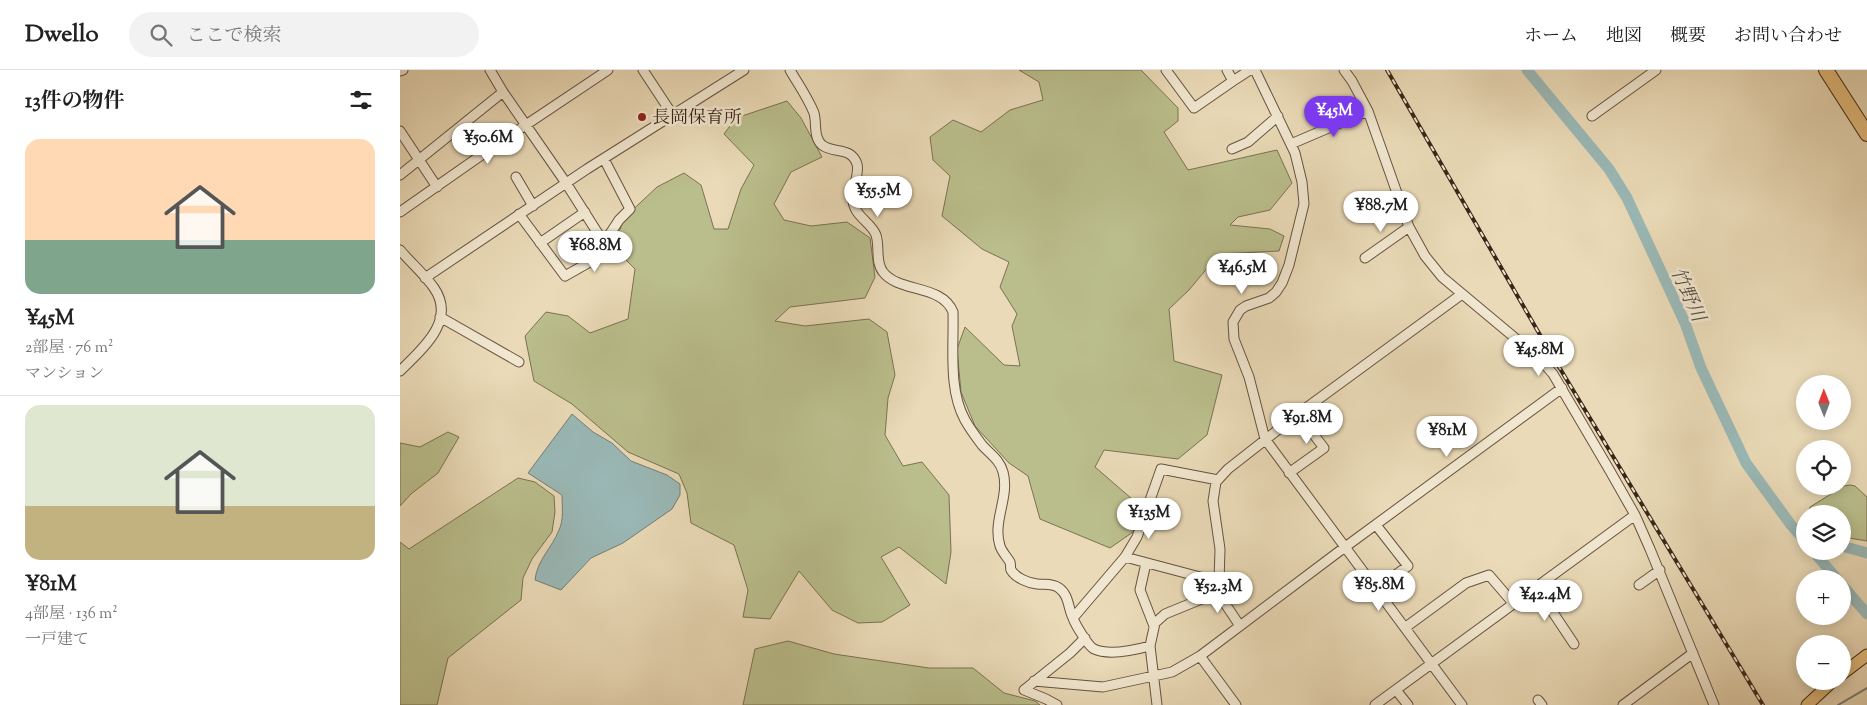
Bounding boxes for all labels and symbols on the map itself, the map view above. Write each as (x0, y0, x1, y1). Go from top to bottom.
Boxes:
pin: ¥45M (1304, 96, 1364, 138)
place label: 長岡保育所 (652, 106, 742, 132)
marker: 長岡保育所 (636, 111, 648, 123)
pin: ¥50.6M (447, 122, 529, 165)
pin: ¥55.5M (837, 176, 919, 218)
pin: ¥88.7M (1340, 190, 1422, 233)
pin: ¥68.8M (554, 230, 636, 273)
pin: ¥46.5M (1201, 252, 1283, 295)
water label: 竹野川 (1663, 263, 1711, 328)
pin: ¥45.8M (1498, 334, 1580, 377)
north arrow (1796, 375, 1851, 430)
pin: ¥91.8M (1266, 402, 1348, 445)
pin: ¥81M (1417, 416, 1477, 458)
pin: ¥135M (1114, 498, 1184, 540)
pin: ¥85.8M (1338, 570, 1420, 612)
pin: ¥52.3M (1177, 572, 1259, 614)
pin: ¥42.4M (1504, 580, 1586, 622)

